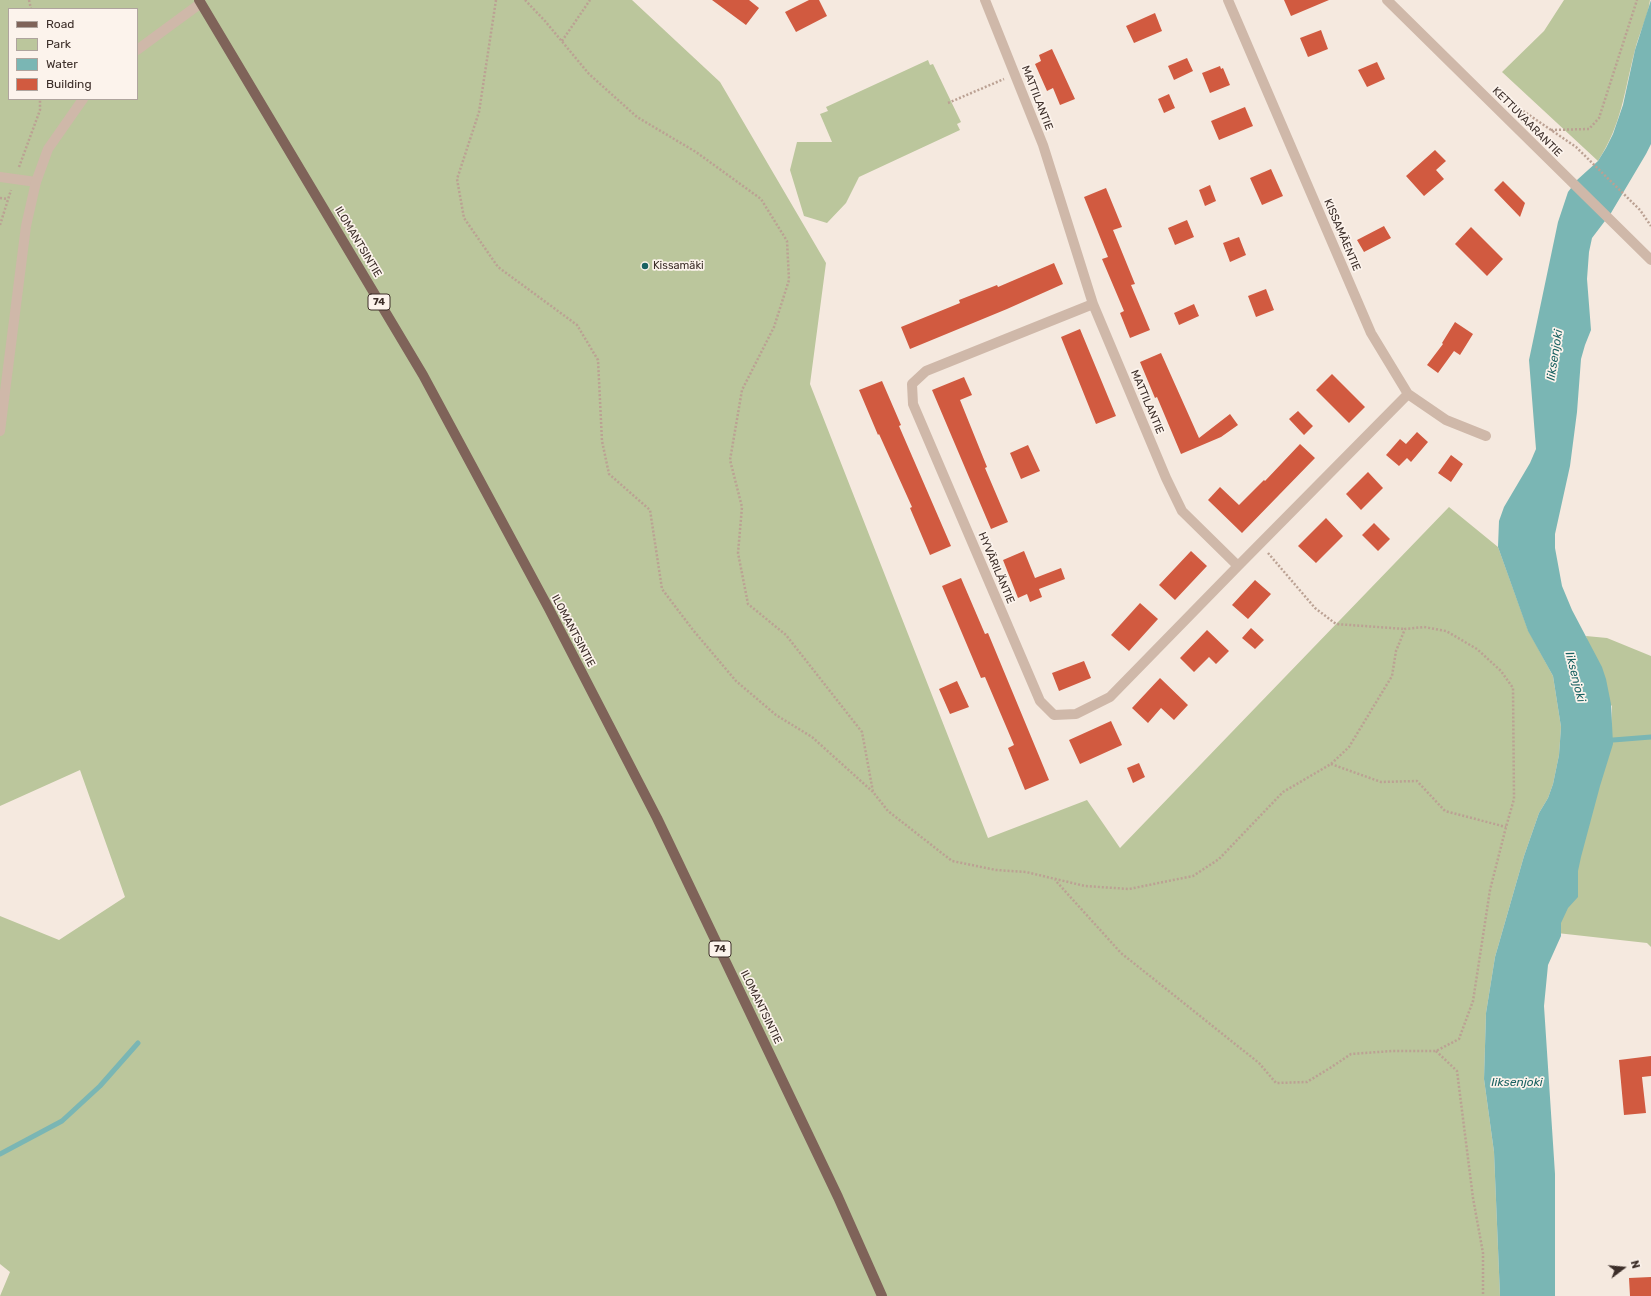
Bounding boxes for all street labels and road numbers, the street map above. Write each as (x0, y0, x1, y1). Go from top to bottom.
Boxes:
street label: MATTILANTIE (1019, 64, 1055, 132)
street label: KETTUVAARANTIE (1489, 84, 1565, 160)
street label: KISSAMÄENTIE (1321, 197, 1363, 273)
street label: ILOMANTSINTIE (332, 204, 384, 280)
road number: 74 (368, 294, 390, 310)
street label: MATTILANTIE (1128, 368, 1166, 436)
street label: HYVÄRILÄNTIE (975, 530, 1017, 606)
street label: ILOMANTSINTIE (548, 593, 598, 669)
road number: 74 (709, 941, 731, 957)
street label: ILOMANTSINTIE (738, 968, 784, 1046)

